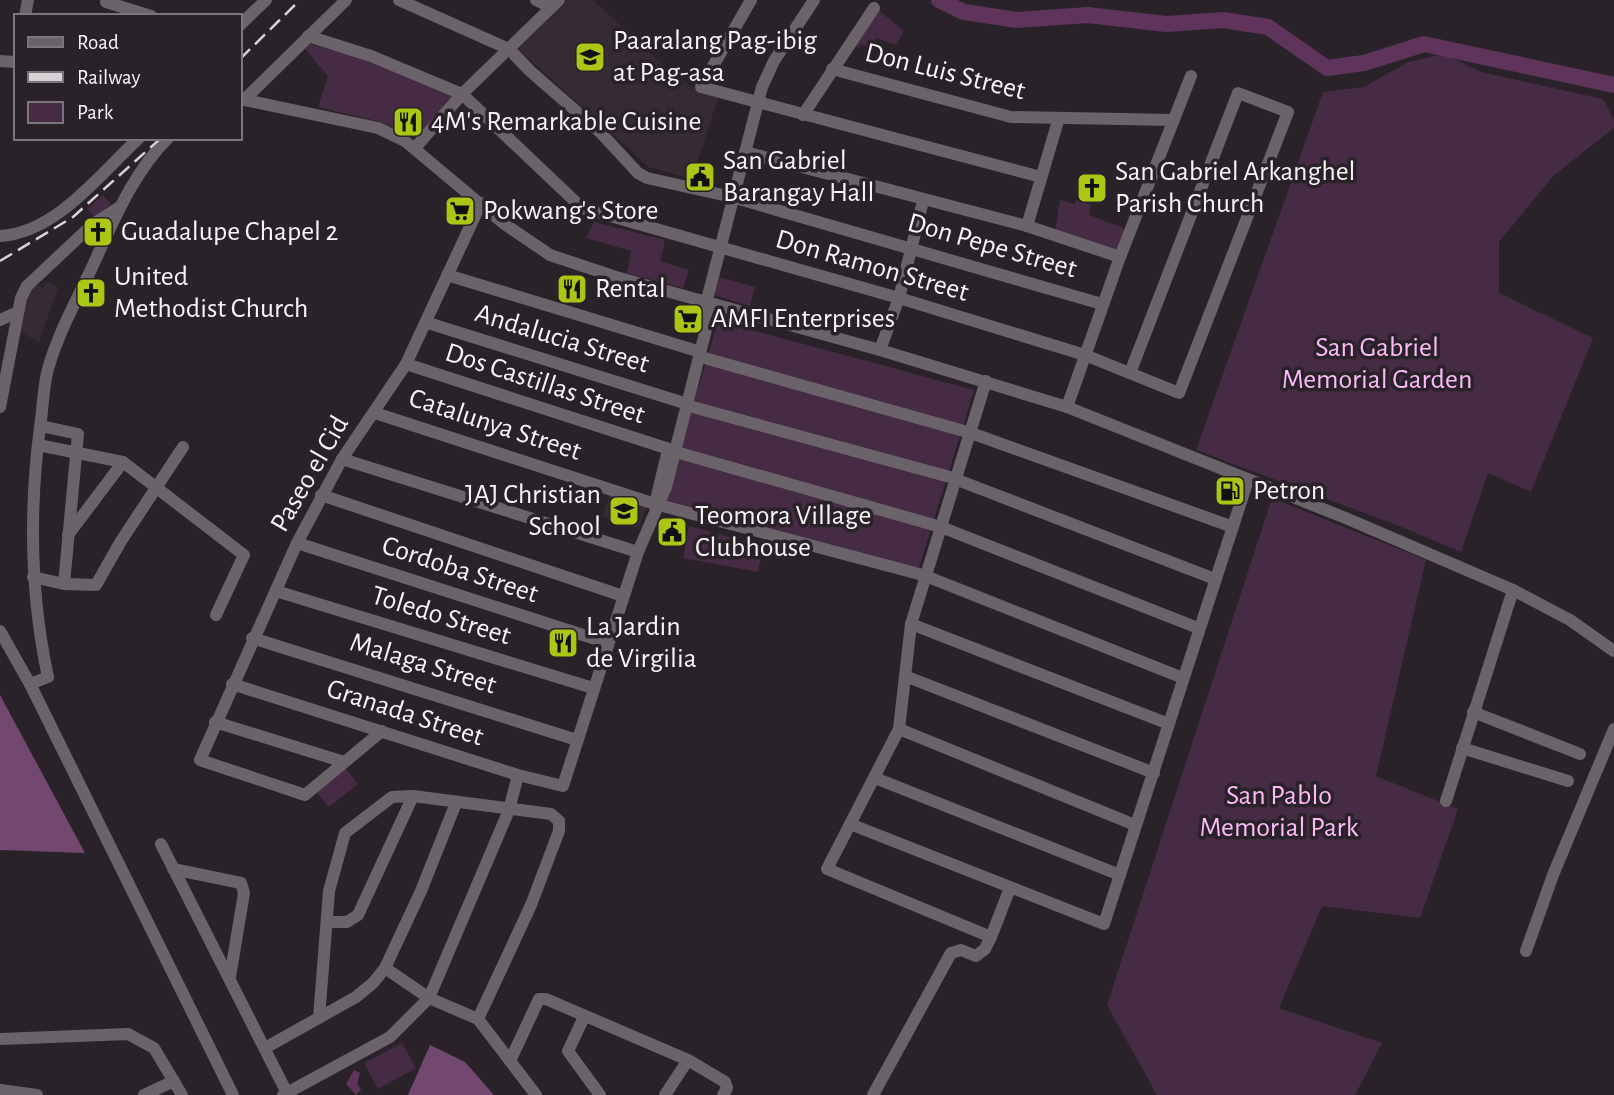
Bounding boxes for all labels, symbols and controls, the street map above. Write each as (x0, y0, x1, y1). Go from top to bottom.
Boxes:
legend (14, 14, 242, 140)
place label: Paaralang Pag-ibig at Pag-asa (613, 27, 817, 87)
text: Road (77, 32, 119, 53)
street label: Don Luis Street (862, 39, 1028, 105)
school or university icon: Paaralang Pag-ibig at Pag-asa (573, 40, 607, 74)
text: Railway (77, 67, 140, 88)
text: Park (77, 102, 114, 123)
restaurant icon: 4M's Remarkable Cuisine (391, 105, 425, 139)
place label: 4M's Remarkable Cuisine (431, 108, 701, 136)
place label: San Gabriel Barangay Hall (723, 147, 874, 207)
place label: San Gabriel Arkanghel Parish Church (1115, 158, 1356, 218)
public building icon: San Gabriel Barangay Hall (683, 160, 717, 194)
church icon: San Gabriel Arkanghel Parish Church (1075, 171, 1109, 205)
supermarket icon: Pokwang's Store (443, 194, 477, 228)
place label: Pokwang's Store (483, 197, 658, 225)
street label: Don Pepe Street (904, 208, 1080, 284)
church icon: Guadalupe Chapel 2 (81, 215, 115, 249)
place label: Guadalupe Chapel 2 (121, 218, 338, 246)
street label: Don Ramon Street (772, 225, 972, 307)
place label: United Methodist Church (114, 263, 308, 323)
restaurant icon: Rental (555, 272, 589, 306)
place label: Rental (595, 275, 666, 303)
church icon: United Methodist Church (74, 276, 108, 310)
street label: Andalucia Street (472, 299, 652, 379)
supermarket icon: AMFI Enterprises (671, 302, 705, 336)
place label: AMFI Enterprises (711, 305, 895, 333)
park label: San Gabriel Memorial Garden (1282, 334, 1472, 394)
street label: Dos Castillas Street (442, 339, 648, 429)
street label: Catalunya Street (405, 384, 585, 466)
street label: Paseo el Cid (266, 411, 354, 537)
fuel station icon: Petron (1213, 474, 1247, 508)
place label: Petron (1253, 477, 1325, 505)
place label: JAJ Christian School (465, 481, 601, 541)
school or university icon: JAJ Christian School (607, 494, 641, 528)
place label: Teomora Village Clubhouse (695, 502, 871, 562)
public building icon: Teomora Village Clubhouse (655, 515, 689, 549)
street label: Cordoba Street (378, 532, 542, 608)
street label: Toledo Street (368, 582, 514, 650)
place label: La Jardin de Virgilia (586, 613, 697, 673)
restaurant icon: La Jardin de Virgilia (546, 626, 580, 660)
street label: Malaga Street (347, 628, 500, 700)
street label: Granada Street (323, 675, 487, 752)
park label: San Pablo Memorial Park (1200, 782, 1359, 842)

